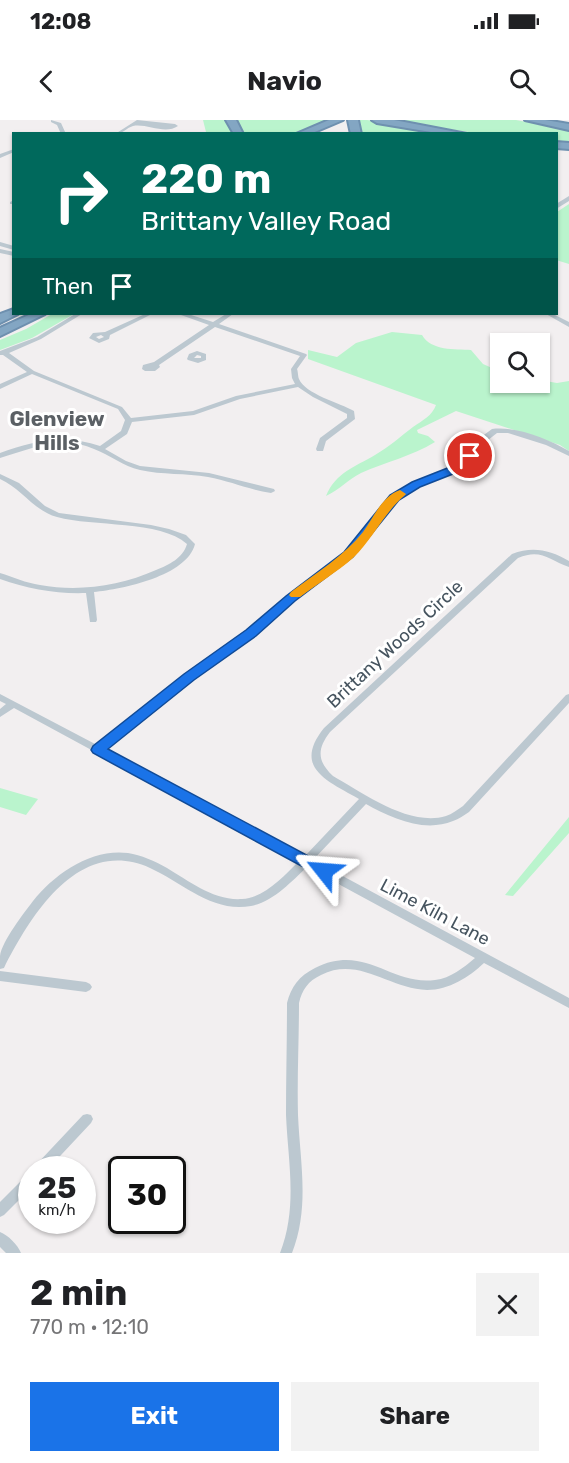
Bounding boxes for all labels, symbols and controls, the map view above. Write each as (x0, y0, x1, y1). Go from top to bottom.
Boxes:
text: 12:08 (30, 8, 92, 35)
icon: back (30, 65, 63, 98)
text: Navio (247, 65, 322, 97)
icon: search (506, 65, 539, 98)
text: 220 m (141, 154, 272, 204)
icon: right (42, 156, 120, 234)
text: Brittany Valley Road (141, 205, 391, 237)
icon: arrive (105, 270, 138, 303)
text: Then (42, 273, 93, 300)
map controls (490, 333, 550, 393)
button: search (490, 333, 550, 393)
district label: Glenview Hills (10, 406, 105, 455)
pin (444, 430, 495, 481)
icon: arrive (453, 439, 486, 472)
street label: Brittany Woods Circle (322, 575, 468, 713)
position arrow (292, 839, 356, 903)
street label: Lime Kiln Lane (376, 874, 494, 950)
speed limit sign: 30 (108, 1156, 186, 1234)
text: 25 (38, 1170, 76, 1206)
text: km/h (38, 1201, 76, 1219)
text: 2 min (30, 1271, 128, 1314)
button: close (476, 1273, 539, 1336)
text: 770 m · 12:10 (30, 1315, 149, 1339)
button: Exit (30, 1382, 279, 1451)
button: Share (291, 1382, 539, 1451)

